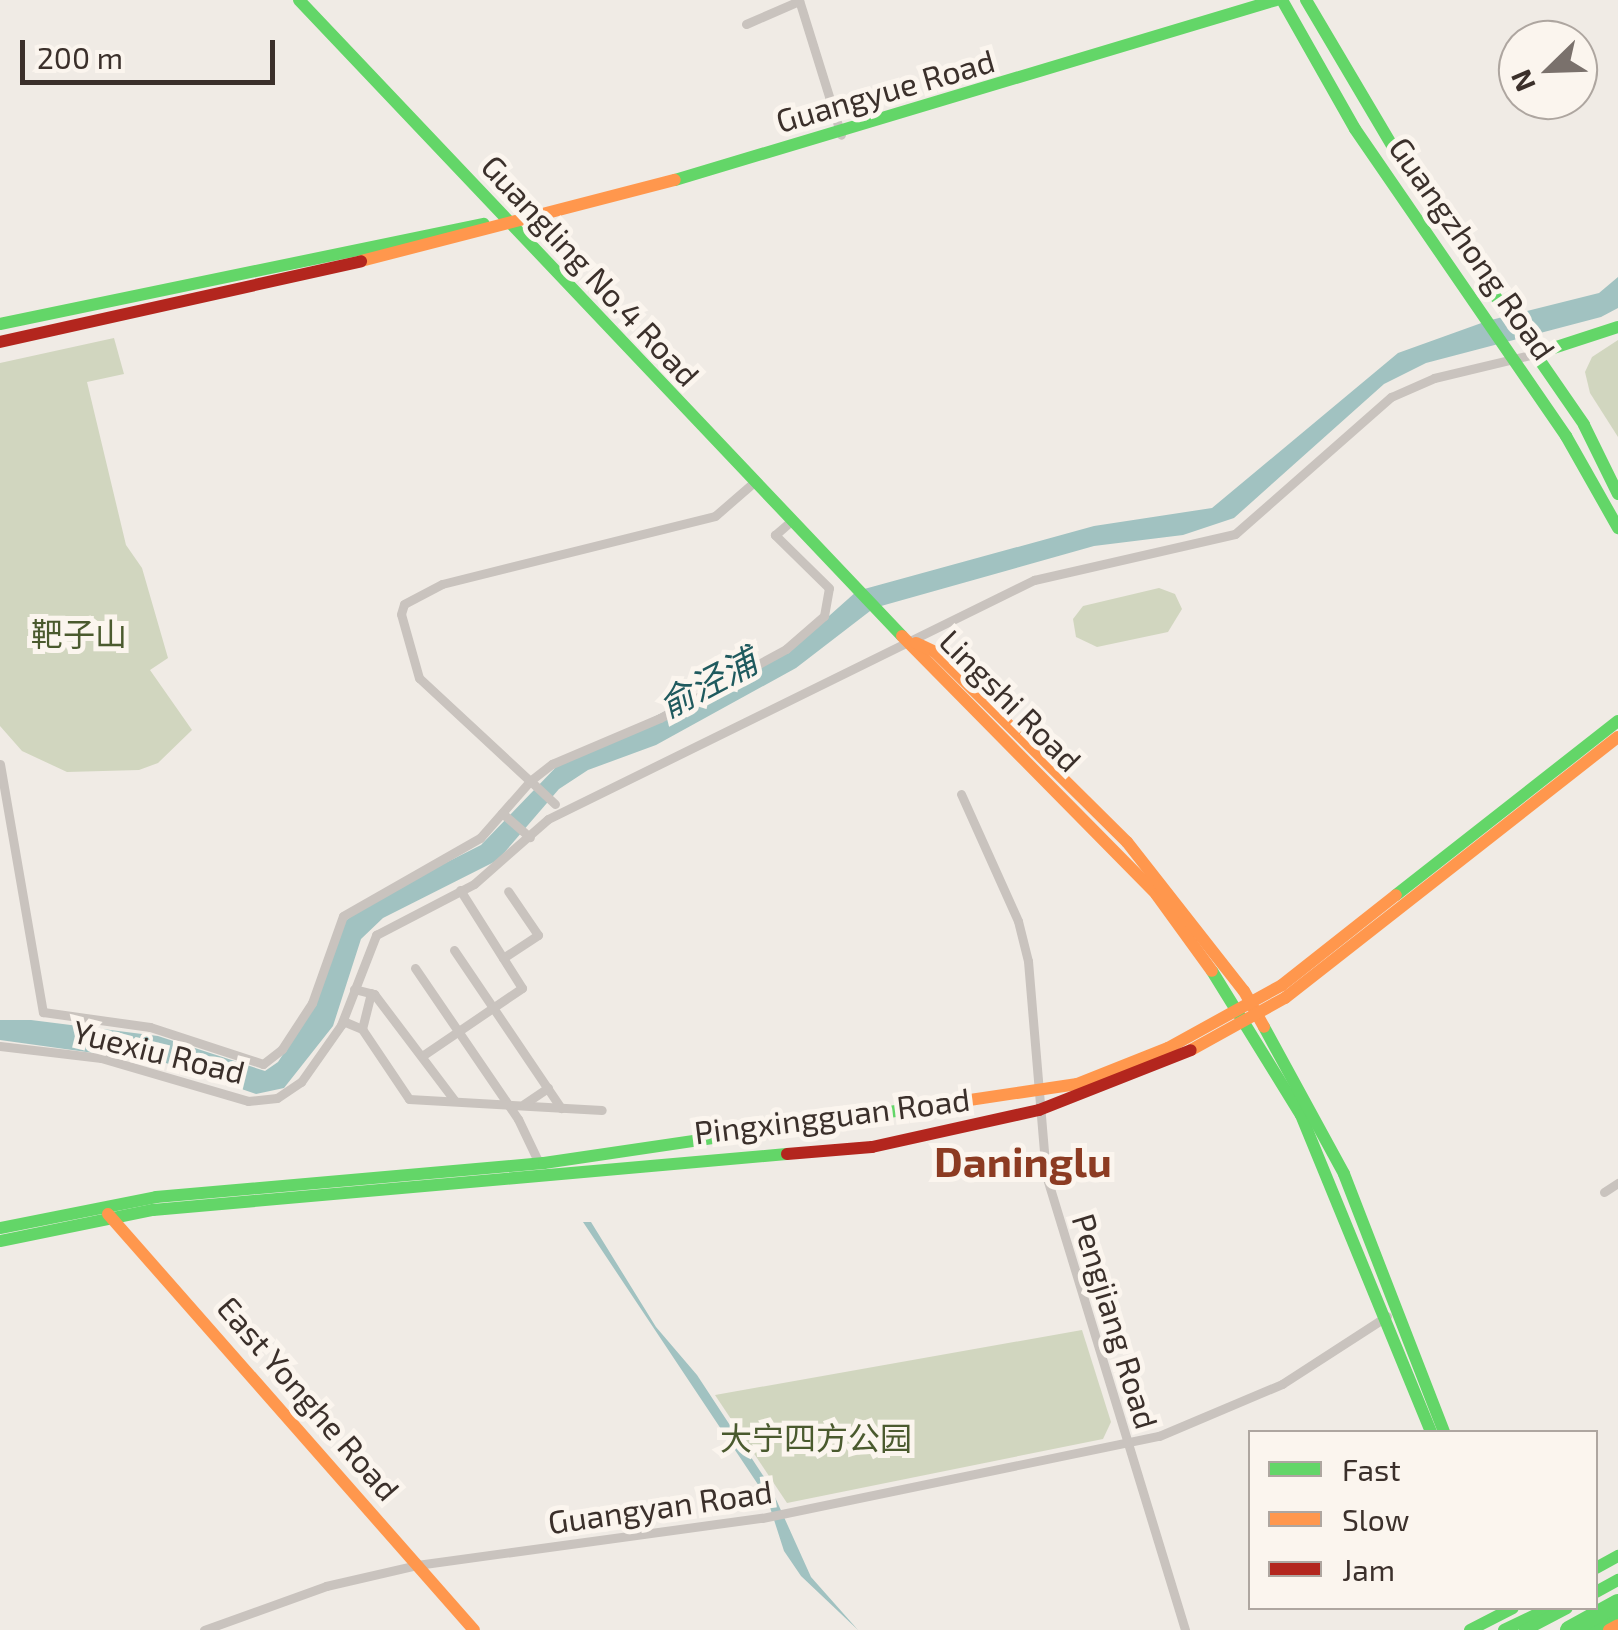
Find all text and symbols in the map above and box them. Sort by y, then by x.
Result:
scale bar [25,20,280,82]
north arrow [1498,20,1598,120]
text: 200 m [37,39,123,75]
street label: Guangyue Road [771,40,999,140]
text: N [1503,65,1542,97]
street label: Guangzhong Road [1382,129,1564,367]
street label: Guangling No.4 Road [474,147,708,393]
park label: 靶子山 [31,614,127,652]
street label: Lingshi Road [932,621,1090,779]
water label: 俞泾浦 [651,639,763,725]
street label: Yuexiu Road [69,1011,249,1091]
street label: Pingxingguan Road [692,1079,972,1151]
district label: Daninglu [934,1135,1112,1185]
street label: Pengjiang Road [1065,1209,1167,1433]
street label: East Yonghe Road [210,1288,408,1508]
park label: 大宁四方公园 [720,1418,912,1456]
legend [1248,1430,1598,1610]
text: Fast [1342,1451,1401,1487]
street label: Guangyan Road [545,1471,775,1541]
text: Slow [1342,1501,1409,1537]
text: Jam [1342,1551,1395,1587]

